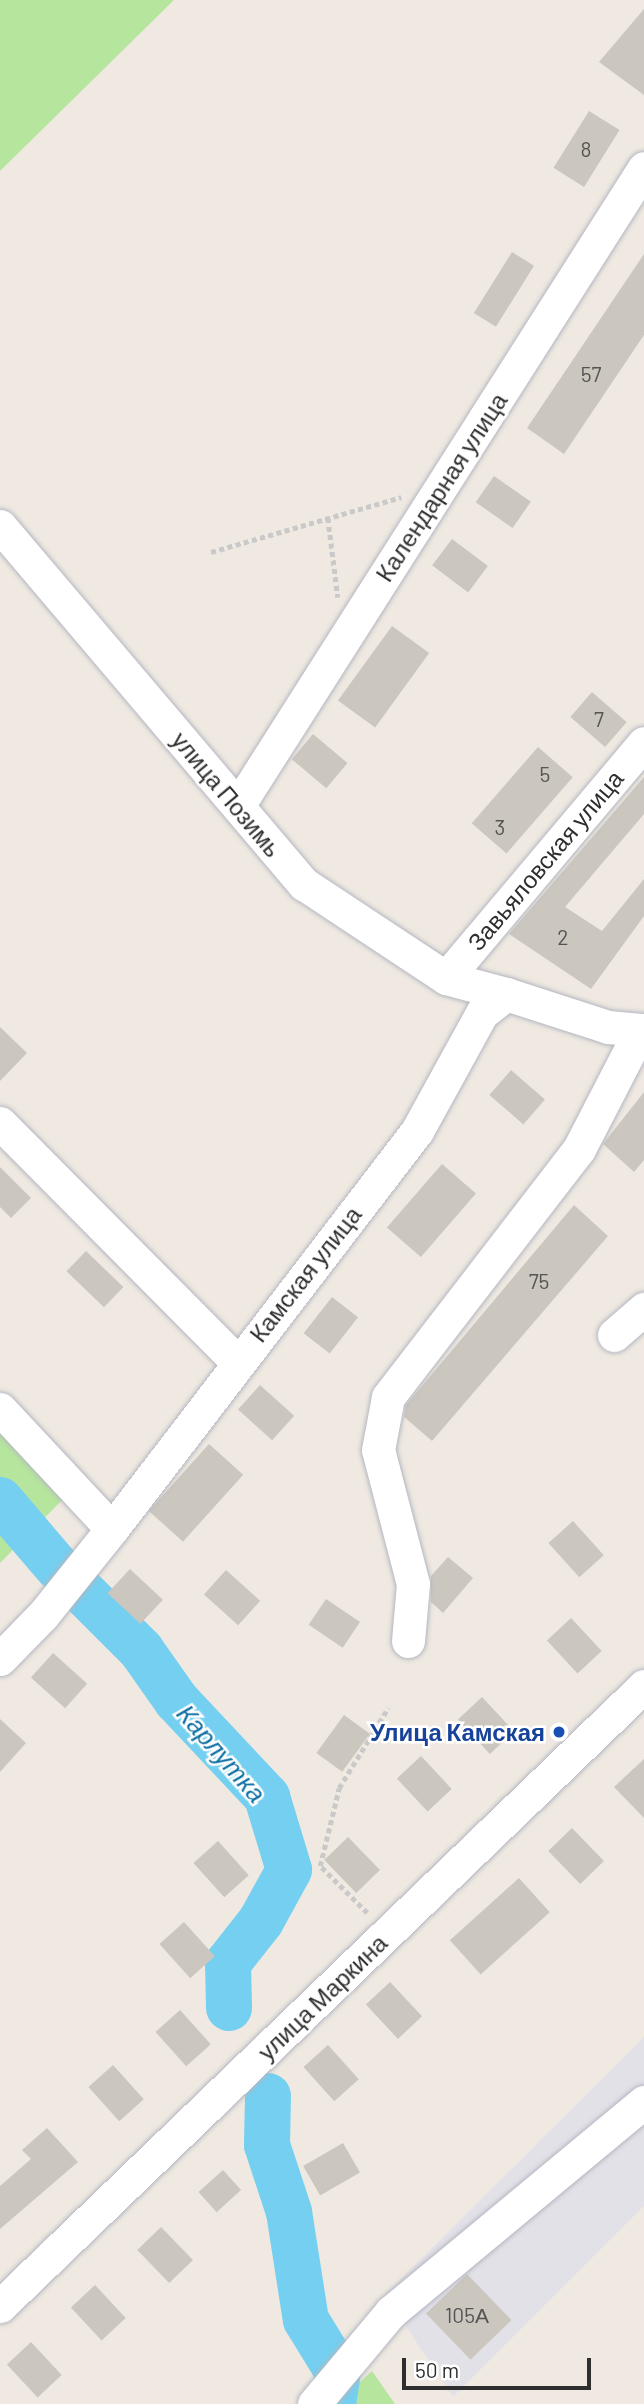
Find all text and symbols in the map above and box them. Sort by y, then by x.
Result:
house number: 8 [581,136,591,162]
house number: 57 [581,361,601,387]
street label: Календарная улица [369,387,513,587]
house number: 7 [594,706,604,732]
street label: улица Позимь [166,726,288,862]
house number: 5 [540,761,550,787]
street label: Завьяловская улица [461,764,629,956]
house number: 3 [495,814,505,840]
house number: 2 [557,924,569,950]
street label: Камская улица [243,1201,367,1347]
house number: 75 [529,1268,549,1294]
water label: Карлутка [171,1698,273,1808]
place label: Улица Камская [370,1718,545,1746]
marker: Улица Камская [551,1724,567,1740]
street label: улица Маркина [251,1928,393,2066]
house number: 105А [445,2302,489,2328]
scale bar [406,2344,595,2388]
text: 50 m [415,2357,459,2382]

